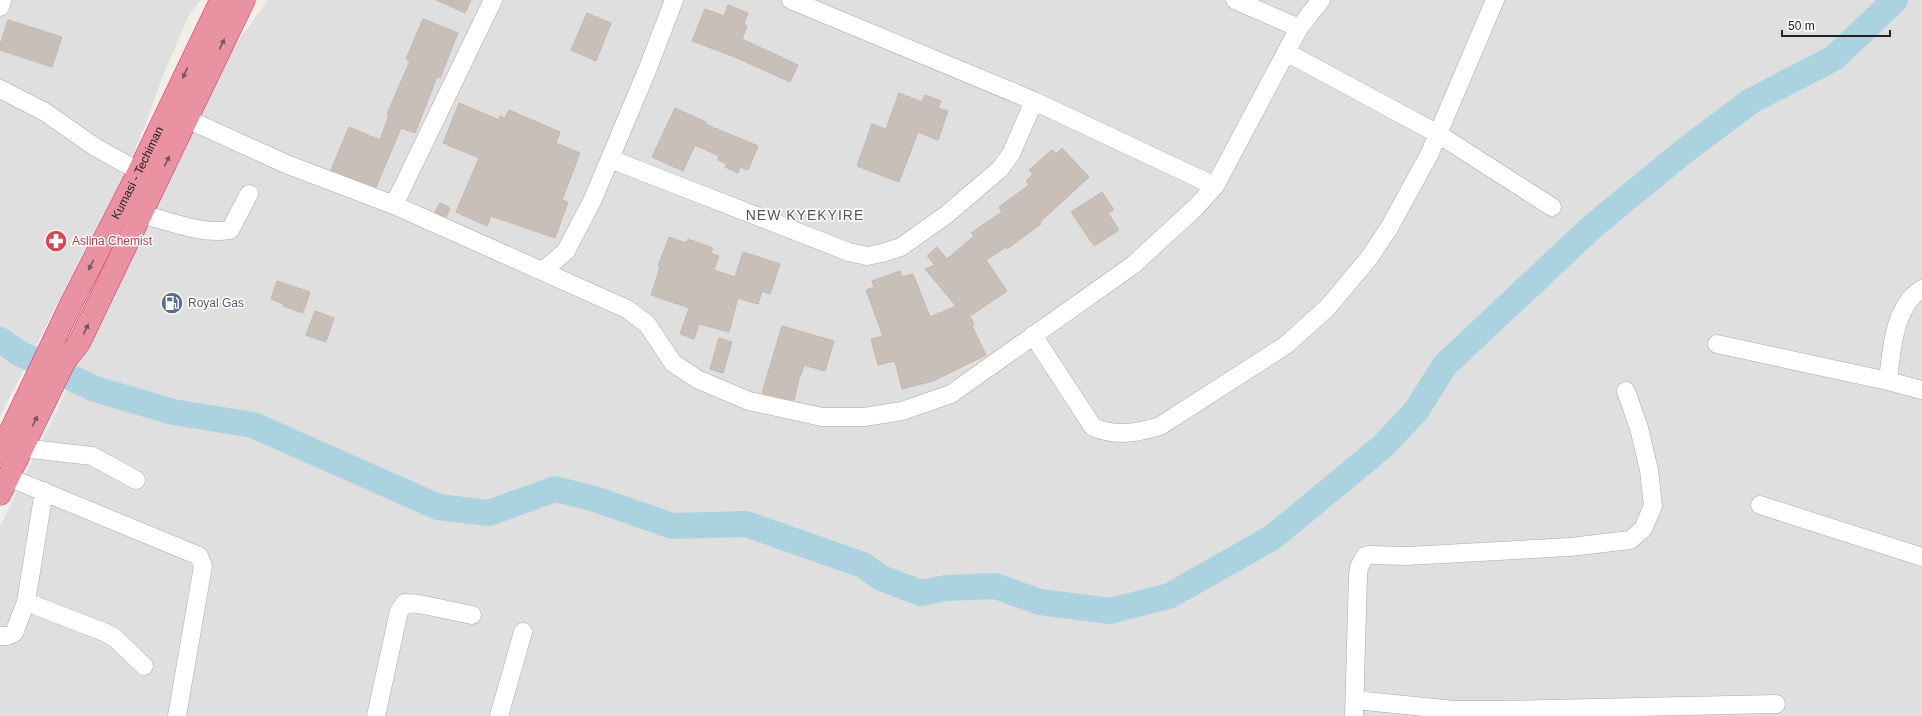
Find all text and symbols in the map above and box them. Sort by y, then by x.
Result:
scale bar [1782,12,1890,38]
text: 50 m [1788,19,1815,33]
one-way arrow [219,38,225,49]
one-way arrow [182,67,188,79]
street label: Kumasi - Techiman [108,124,166,222]
one-way arrow [164,156,170,167]
district label: NEW KYEKYIRE [746,207,864,223]
pharmacy icon: Aslina Chemist [43,228,69,254]
place label: Aslina Chemist [72,234,153,248]
one-way arrow [88,259,95,271]
fuel station icon: Royal Gas [159,290,185,316]
place label: Royal Gas [188,296,244,310]
one-way arrow [83,323,89,334]
one-way arrow [32,415,38,427]

